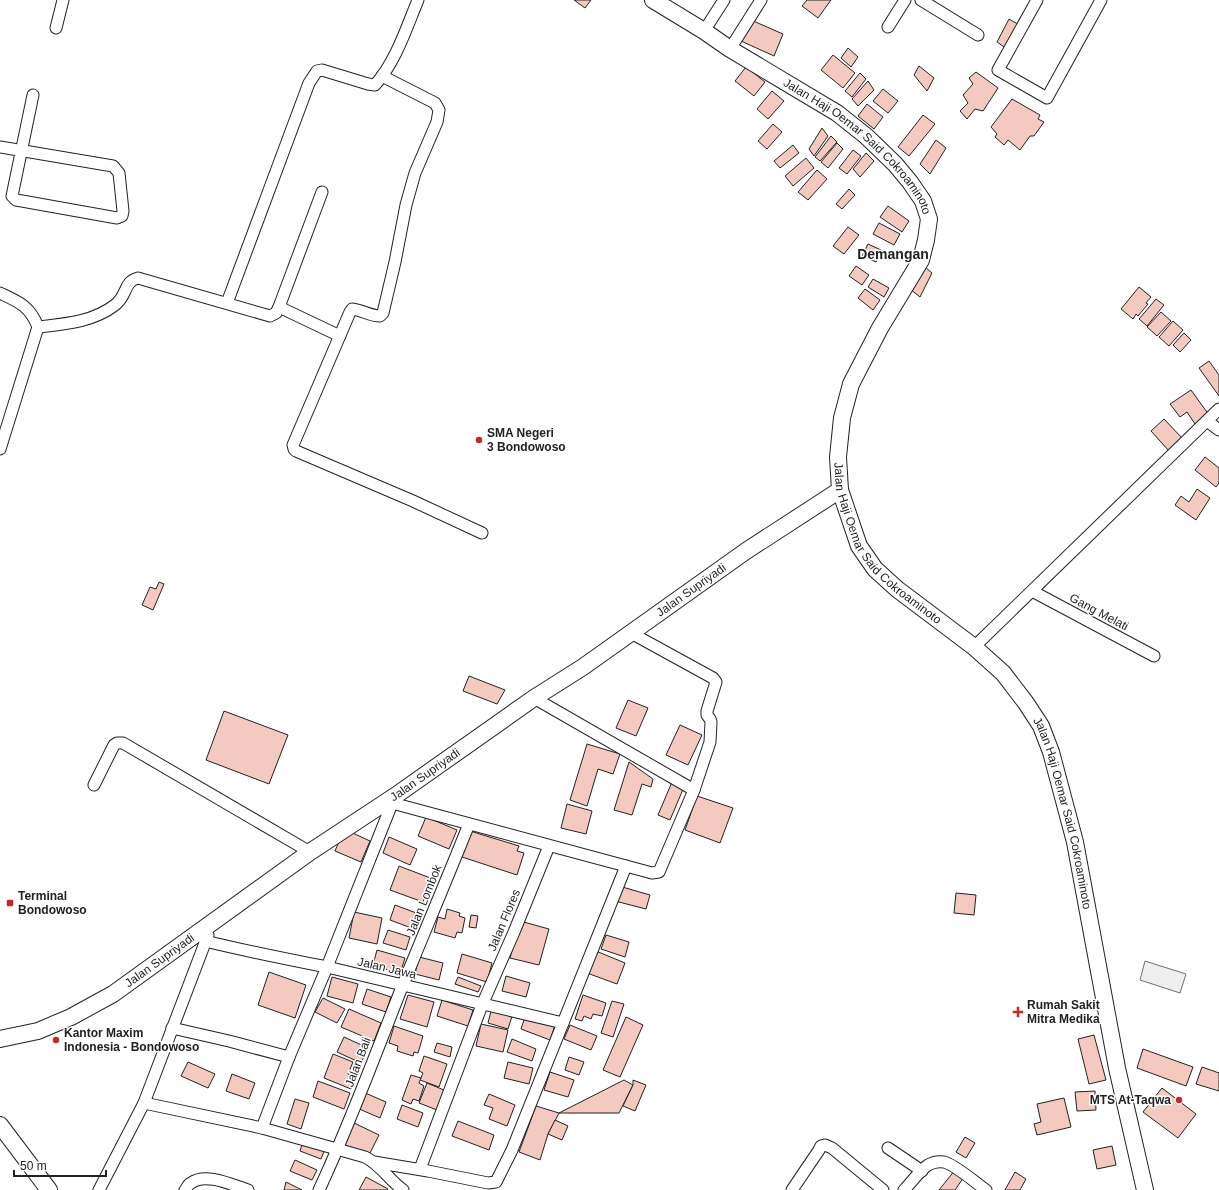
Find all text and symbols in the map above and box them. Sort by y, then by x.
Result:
street label: Jalan Haji Oemar Said Cokroaminoto [781,76,934,216]
district label: Demangan [857,246,929,262]
place label: SMA Negeri 3 Bondowoso [487,426,566,454]
marker: SMA Negeri 3 Bondowoso [474,435,484,445]
street label: Jalan Haji Oemar Said Cokroaminoto [831,462,944,627]
street label: Jalan Supriyadi [654,561,729,620]
street label: Gang Melati [1067,591,1131,633]
street label: Jalan Haji Oemar Said Cokroaminoto [1030,714,1094,911]
street label: Jalan Supriyadi [388,745,463,804]
street label: Jalan Lombok [404,862,445,937]
street label: Jalan Flores [485,887,523,953]
place label: Terminal Bondowoso [18,889,87,917]
marker: Terminal Bondowoso [5,898,15,908]
street label: Jalan Supriyadi [122,931,197,990]
street label: Jalan Jawa [356,954,418,982]
place label: Rumah Sakit Mitra Medika [1027,998,1100,1026]
marker: Rumah Sakit Mitra Medika [1012,1006,1024,1018]
place label: Kantor Maxim Indonesia - Bondowoso [64,1026,199,1054]
marker: Kantor Maxim Indonesia - Bondowoso [51,1035,61,1045]
street label: Jalan Bali [342,1035,374,1089]
place label: MTS At-Taqwa [1090,1093,1171,1107]
marker: MTS At-Taqwa [1174,1095,1184,1105]
scale bar [14,1152,106,1178]
text: 50 m [20,1159,47,1173]

